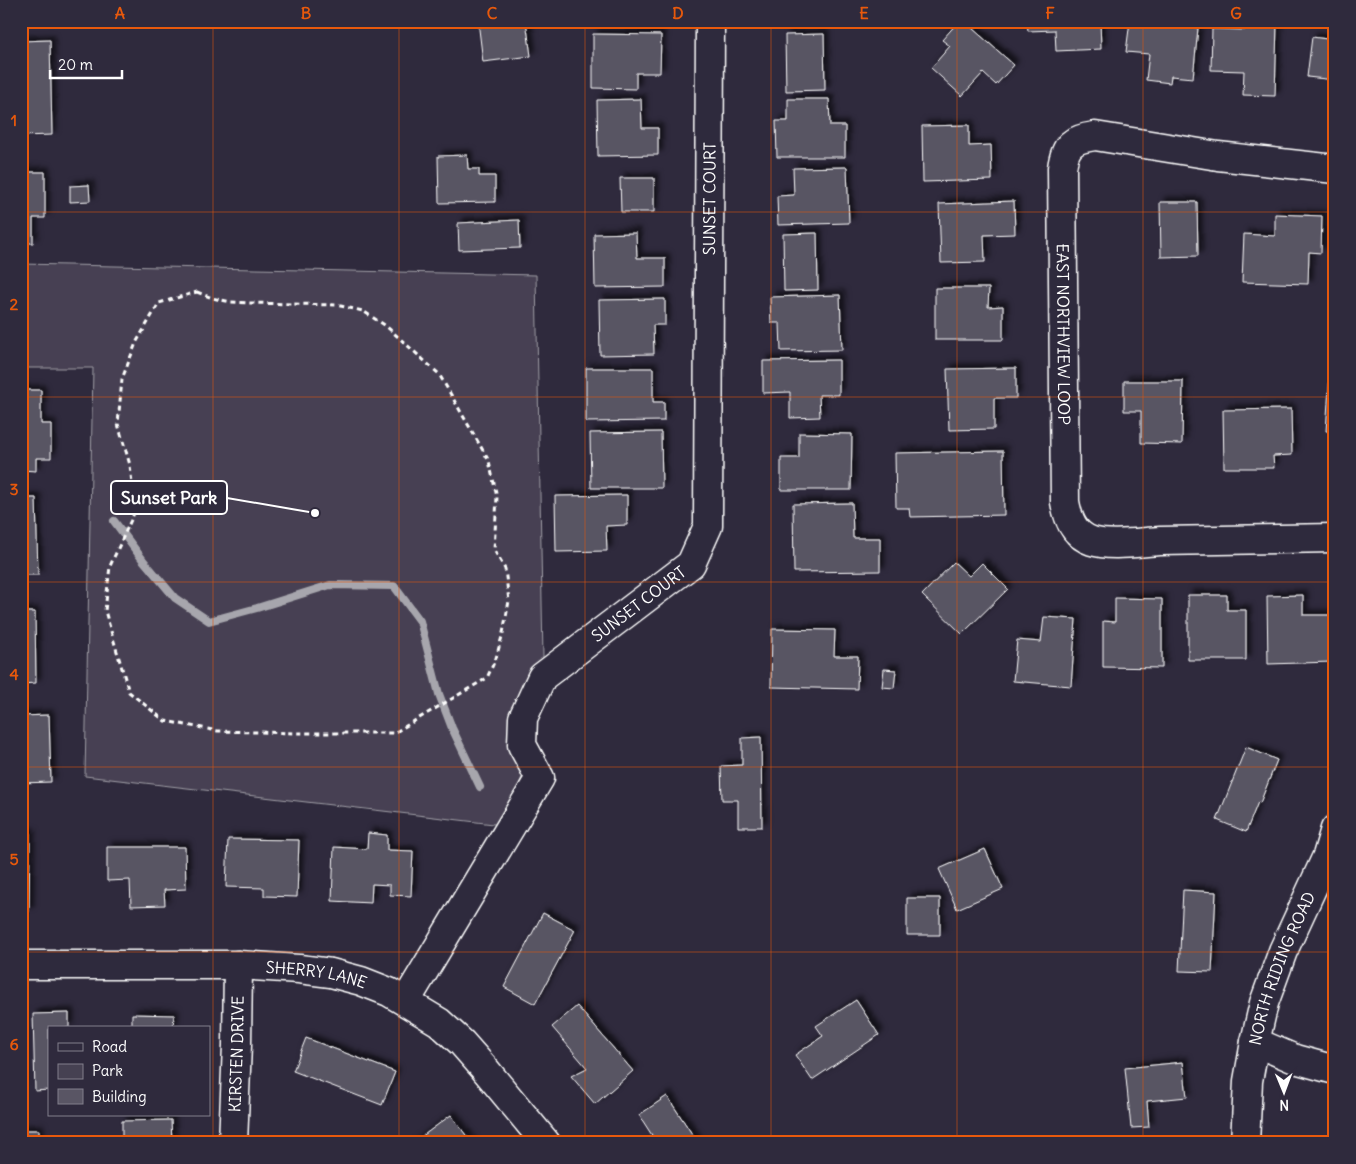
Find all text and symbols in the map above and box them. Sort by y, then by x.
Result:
text: A [115,3,125,23]
text: B [301,3,312,23]
text: C [487,3,498,23]
text: D [672,3,684,23]
text: E [859,3,869,23]
text: F [1045,3,1055,23]
text: G [1230,3,1242,23]
scale bar [50,48,122,80]
text: 20 m [58,55,93,74]
text: 1 [11,110,17,130]
street label: SUNSET COURT [699,142,720,255]
street label: EAST NORTHVIEW LOOP [1053,243,1074,425]
text: 2 [10,294,19,314]
text: 3 [9,479,19,499]
callout: Sunset Park [111,481,227,514]
text: Sunset Park [121,486,217,509]
street label: SUNSET COURT [587,562,690,646]
text: 4 [9,664,19,684]
text: 5 [9,849,19,869]
street label: NORTH RIDING ROAD [1245,888,1319,1047]
street label: SHERRY LANE [265,957,370,992]
street label: KIRSTEN DRIVE [224,996,248,1113]
legend [48,1026,210,1116]
text: 6 [9,1034,19,1054]
text: Road [92,1037,127,1056]
text: Park [92,1061,123,1080]
north arrow [1258,1066,1308,1116]
text: Building [92,1087,147,1106]
text: N [1279,1096,1289,1114]

